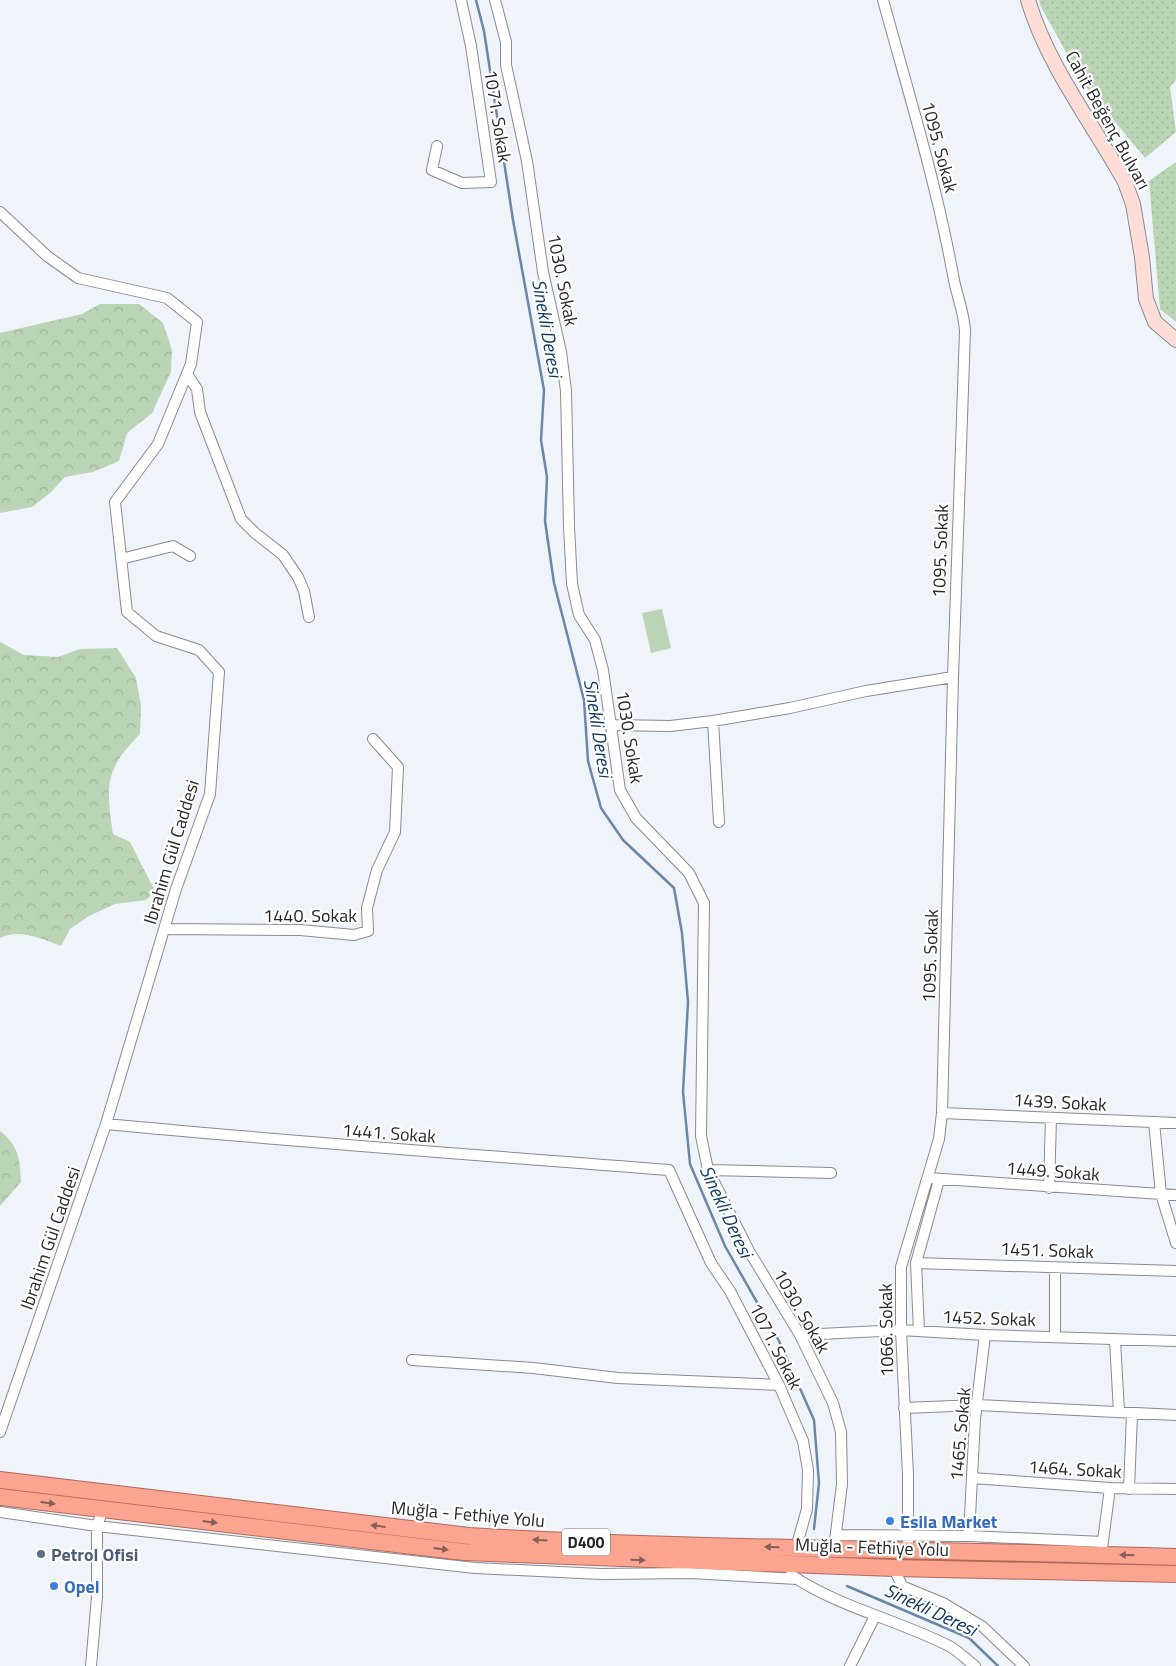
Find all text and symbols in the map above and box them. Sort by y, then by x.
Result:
street label: Cahit Beğenç Bulvarı [1059,46,1157,194]
street label: 1071. Sokak [477,68,519,165]
street label: 1095. Sokak [915,98,965,196]
street label: 1030. Sokak [541,231,585,329]
water label: Sinekli Deresi [525,277,571,381]
street label: 1095. Sokak [925,503,955,598]
water label: Sinekli Deresi [577,677,621,781]
street label: 1030. Sokak [609,689,651,786]
street label: Ibrahim Gül Caddesi [136,776,206,928]
street label: 1440. Sokak [263,902,357,929]
street label: 1095. Sokak [915,908,945,1003]
street label: 1439. Sokak [1013,1086,1108,1118]
street label: 1441. Sokak [341,1116,437,1150]
street label: 1449. Sokak [1005,1154,1101,1188]
water label: Sinekli Deresi [693,1160,762,1264]
street label: Ibrahim Gül Caddesi [13,1163,87,1313]
street label: 1451. Sokak [1000,1235,1095,1265]
street label: 1030. Sokak [767,1264,837,1359]
street label: 1066. Sokak [872,1283,900,1377]
street label: 1071. Sokak [743,1298,809,1394]
street label: 1452. Sokak [942,1303,1037,1333]
street label: 1465. Sokak [942,1386,978,1482]
street label: 1464. Sokak [1028,1453,1123,1485]
street label: Muğla - Fethiye Yolu [390,1494,546,1534]
one-way arrow [41,1499,57,1507]
place label: Esila Market [900,1508,998,1535]
marker: Esila Market [884,1515,896,1527]
one-way arrow [202,1518,218,1526]
one-way arrow [370,1522,386,1530]
road number: D400 [562,1528,610,1555]
street label: Muğla - Fethiye Yolu [794,1531,950,1563]
one-way arrow [532,1536,548,1544]
place label: Petrol Ofisi [51,1541,138,1568]
one-way arrow [764,1543,780,1551]
one-way arrow [433,1545,449,1553]
marker: Petrol Ofisi [35,1548,47,1560]
one-way arrow [1119,1551,1135,1559]
one-way arrow [630,1556,646,1564]
place label: Opel [64,1573,100,1600]
water label: Sinekli Deresi [880,1575,984,1644]
marker: Opel [48,1580,60,1592]

